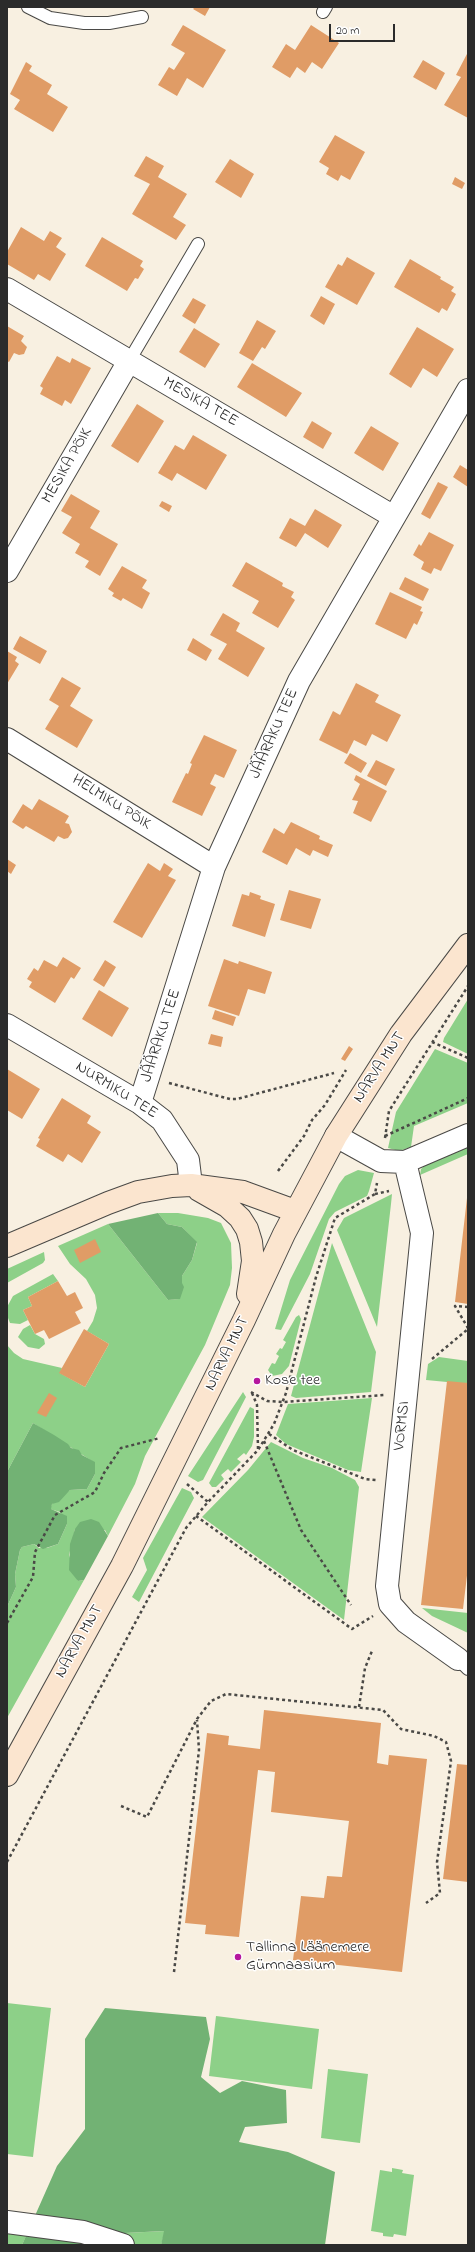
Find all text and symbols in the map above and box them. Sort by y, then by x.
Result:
scale bar [331,16,397,42]
text: 20 m [336,22,359,40]
street label: MESIKA TEE [159,374,241,432]
street label: MESIKA PÕIK [39,425,97,507]
street label: JÄÄRAKU TEE [247,686,303,782]
street label: HELMIKU PÕIK [68,771,154,835]
street label: JÄÄRAKU TEE [138,987,186,1085]
street label: NARVA MNT [350,1029,410,1107]
street label: NURMIKU TEE [71,1058,161,1124]
street label: NARVA MNT [202,1314,254,1394]
place label: Kose tee [265,1371,320,1391]
marker: Kose tee [252,1376,262,1386]
street label: VORMSI [391,1400,415,1452]
street label: NARVA MNT [52,1602,108,1682]
place label: Tallinna Läänemere Gümnaasium [246,1938,369,1976]
marker: Tallinna Läänemere Gümnaasium [233,1952,243,1962]

